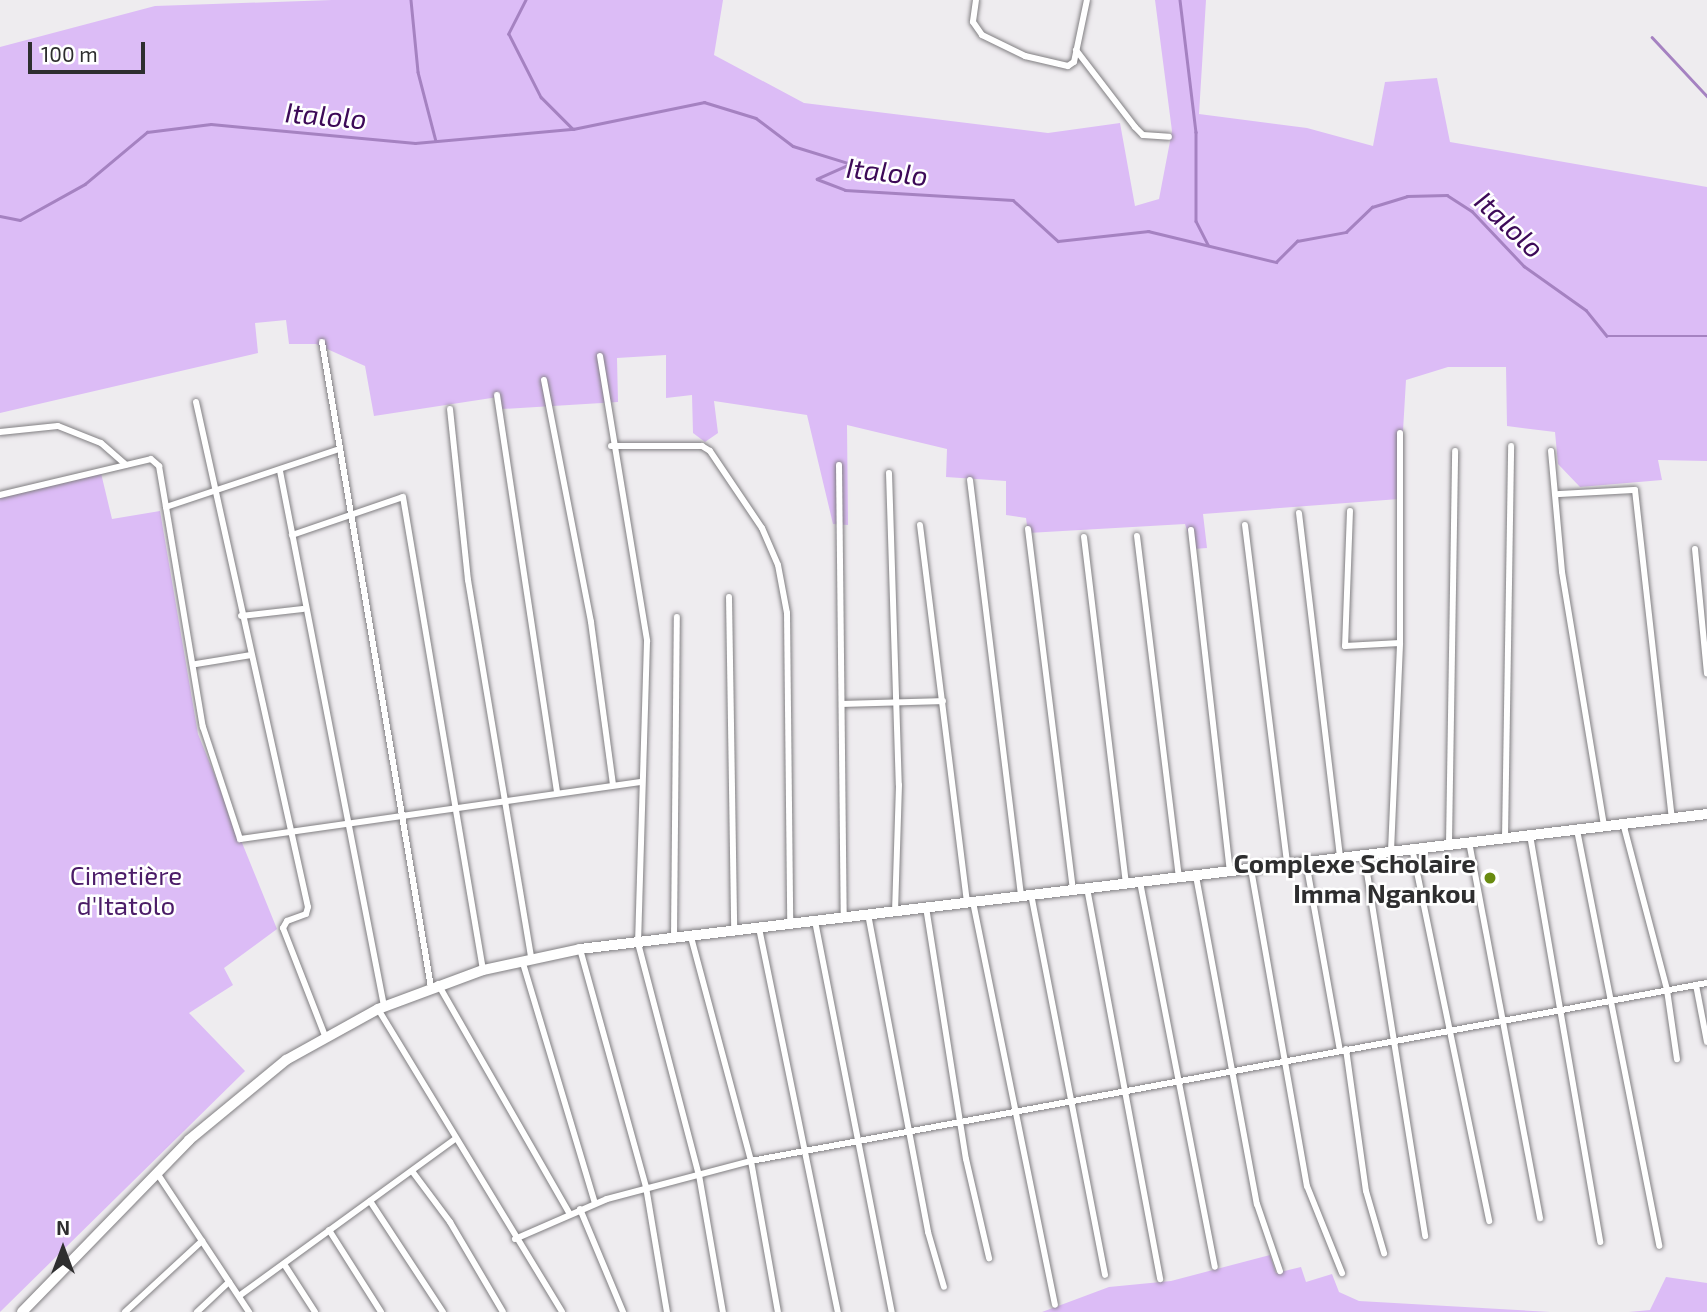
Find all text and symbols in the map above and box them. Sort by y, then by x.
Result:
scale bar [32,28,149,72]
text: 100 m [41,41,98,66]
water label: Italolo [284,95,368,135]
water label: Italolo [845,150,929,192]
water label: Italolo [1469,184,1551,264]
place label: Complexe Scholaire Imma Ngankou [1234,847,1476,908]
park label: Cimetière d'Itatolo [70,859,182,920]
marker: Complexe Scholaire Imma Ngankou [1482,870,1498,886]
north arrow [28,1214,98,1284]
text: N [56,1216,70,1239]

